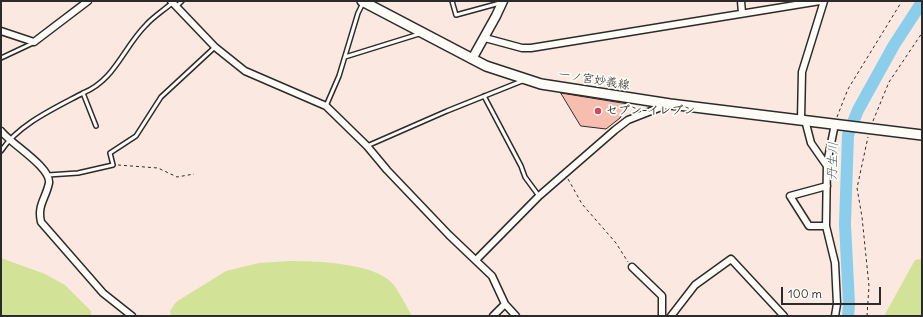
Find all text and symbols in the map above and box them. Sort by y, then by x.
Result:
street label: 一ノ宮妙義線 [557,67,631,93]
place label: セブン-イレブン [606,104,695,118]
marker: セブン-イレブン [593,106,603,116]
water label: 丹生川 [825,141,841,181]
scale bar [783,279,883,305]
text: 100 m [788,286,822,301]

